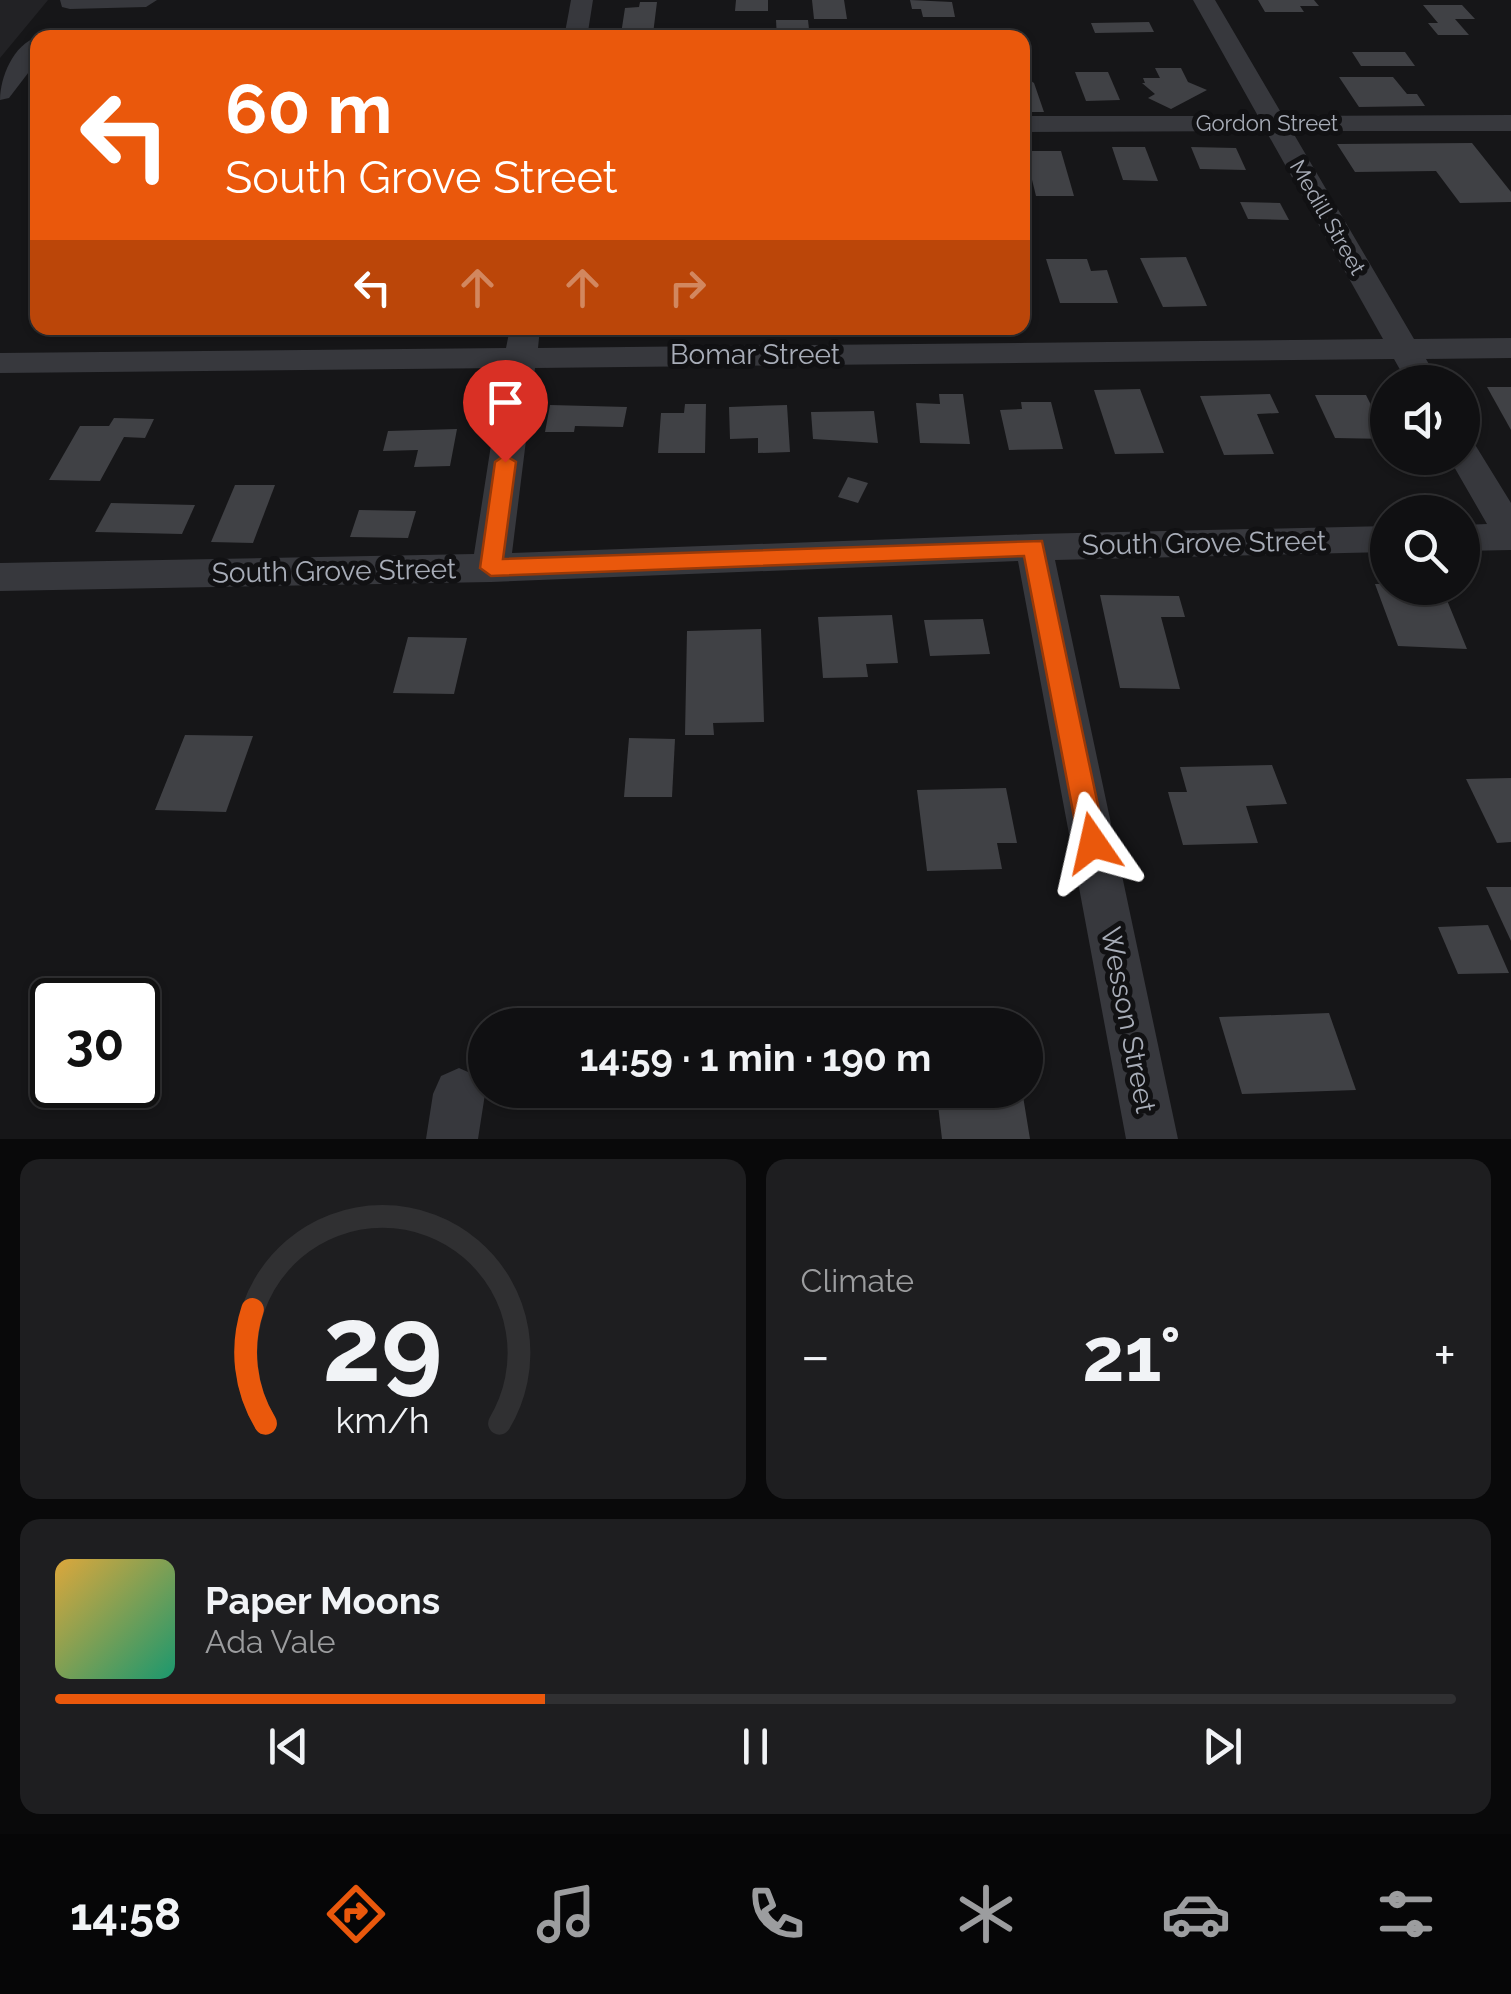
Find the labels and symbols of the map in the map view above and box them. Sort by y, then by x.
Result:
street label: Gordon Street [1196,110,1339,136]
street label: Medill Street [1285,155,1372,280]
street label: Bomar Street [670,338,841,371]
pin [463,360,548,463]
street label: South Grove Street [1082,524,1327,562]
street label: South Grove Street [212,552,457,590]
position arrow [1041,791,1145,895]
street label: Wesson Street [1094,924,1162,1116]
speed limit sign: 30 [30,978,160,1108]

